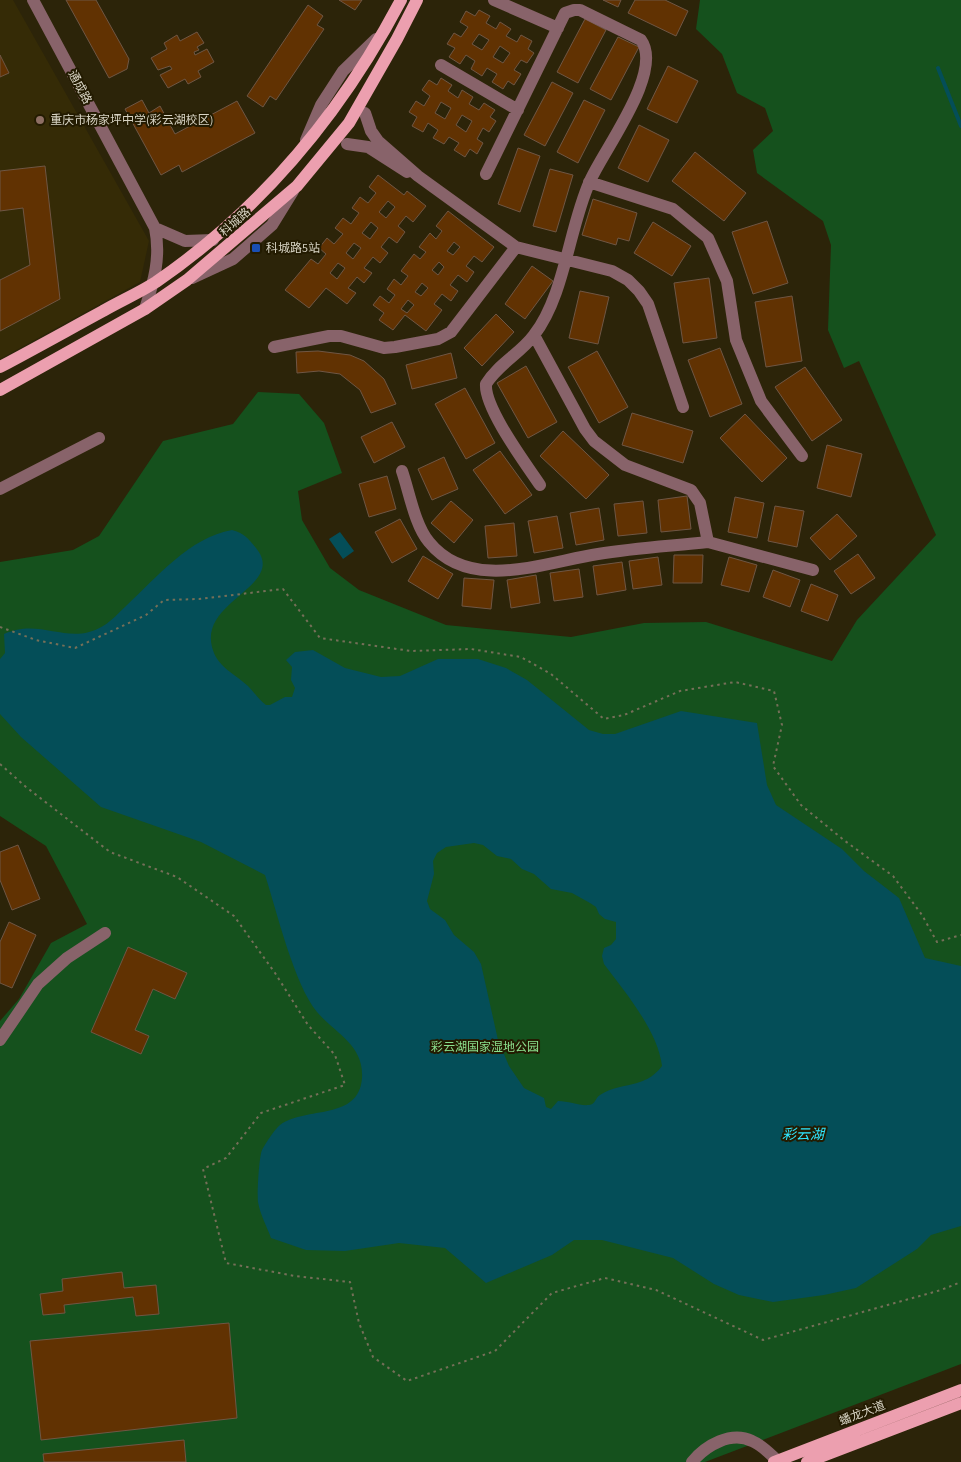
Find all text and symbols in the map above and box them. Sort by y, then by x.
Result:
street label: 通成路 [64,67,96,107]
place label: 重庆市杨家坪中学(彩云湖校区) [50,112,213,129]
marker: 重庆市杨家坪中学(彩云湖校区) [34,114,46,126]
street label: 科城路 [216,204,254,241]
place label: 科城路5站 [266,240,320,257]
marker: 科城路5站 [250,242,262,254]
park label: 彩云湖国家湿地公园 [431,1039,539,1056]
water label: 彩云湖 [782,1125,826,1145]
street label: 蟠龙大道 [837,1397,888,1430]

